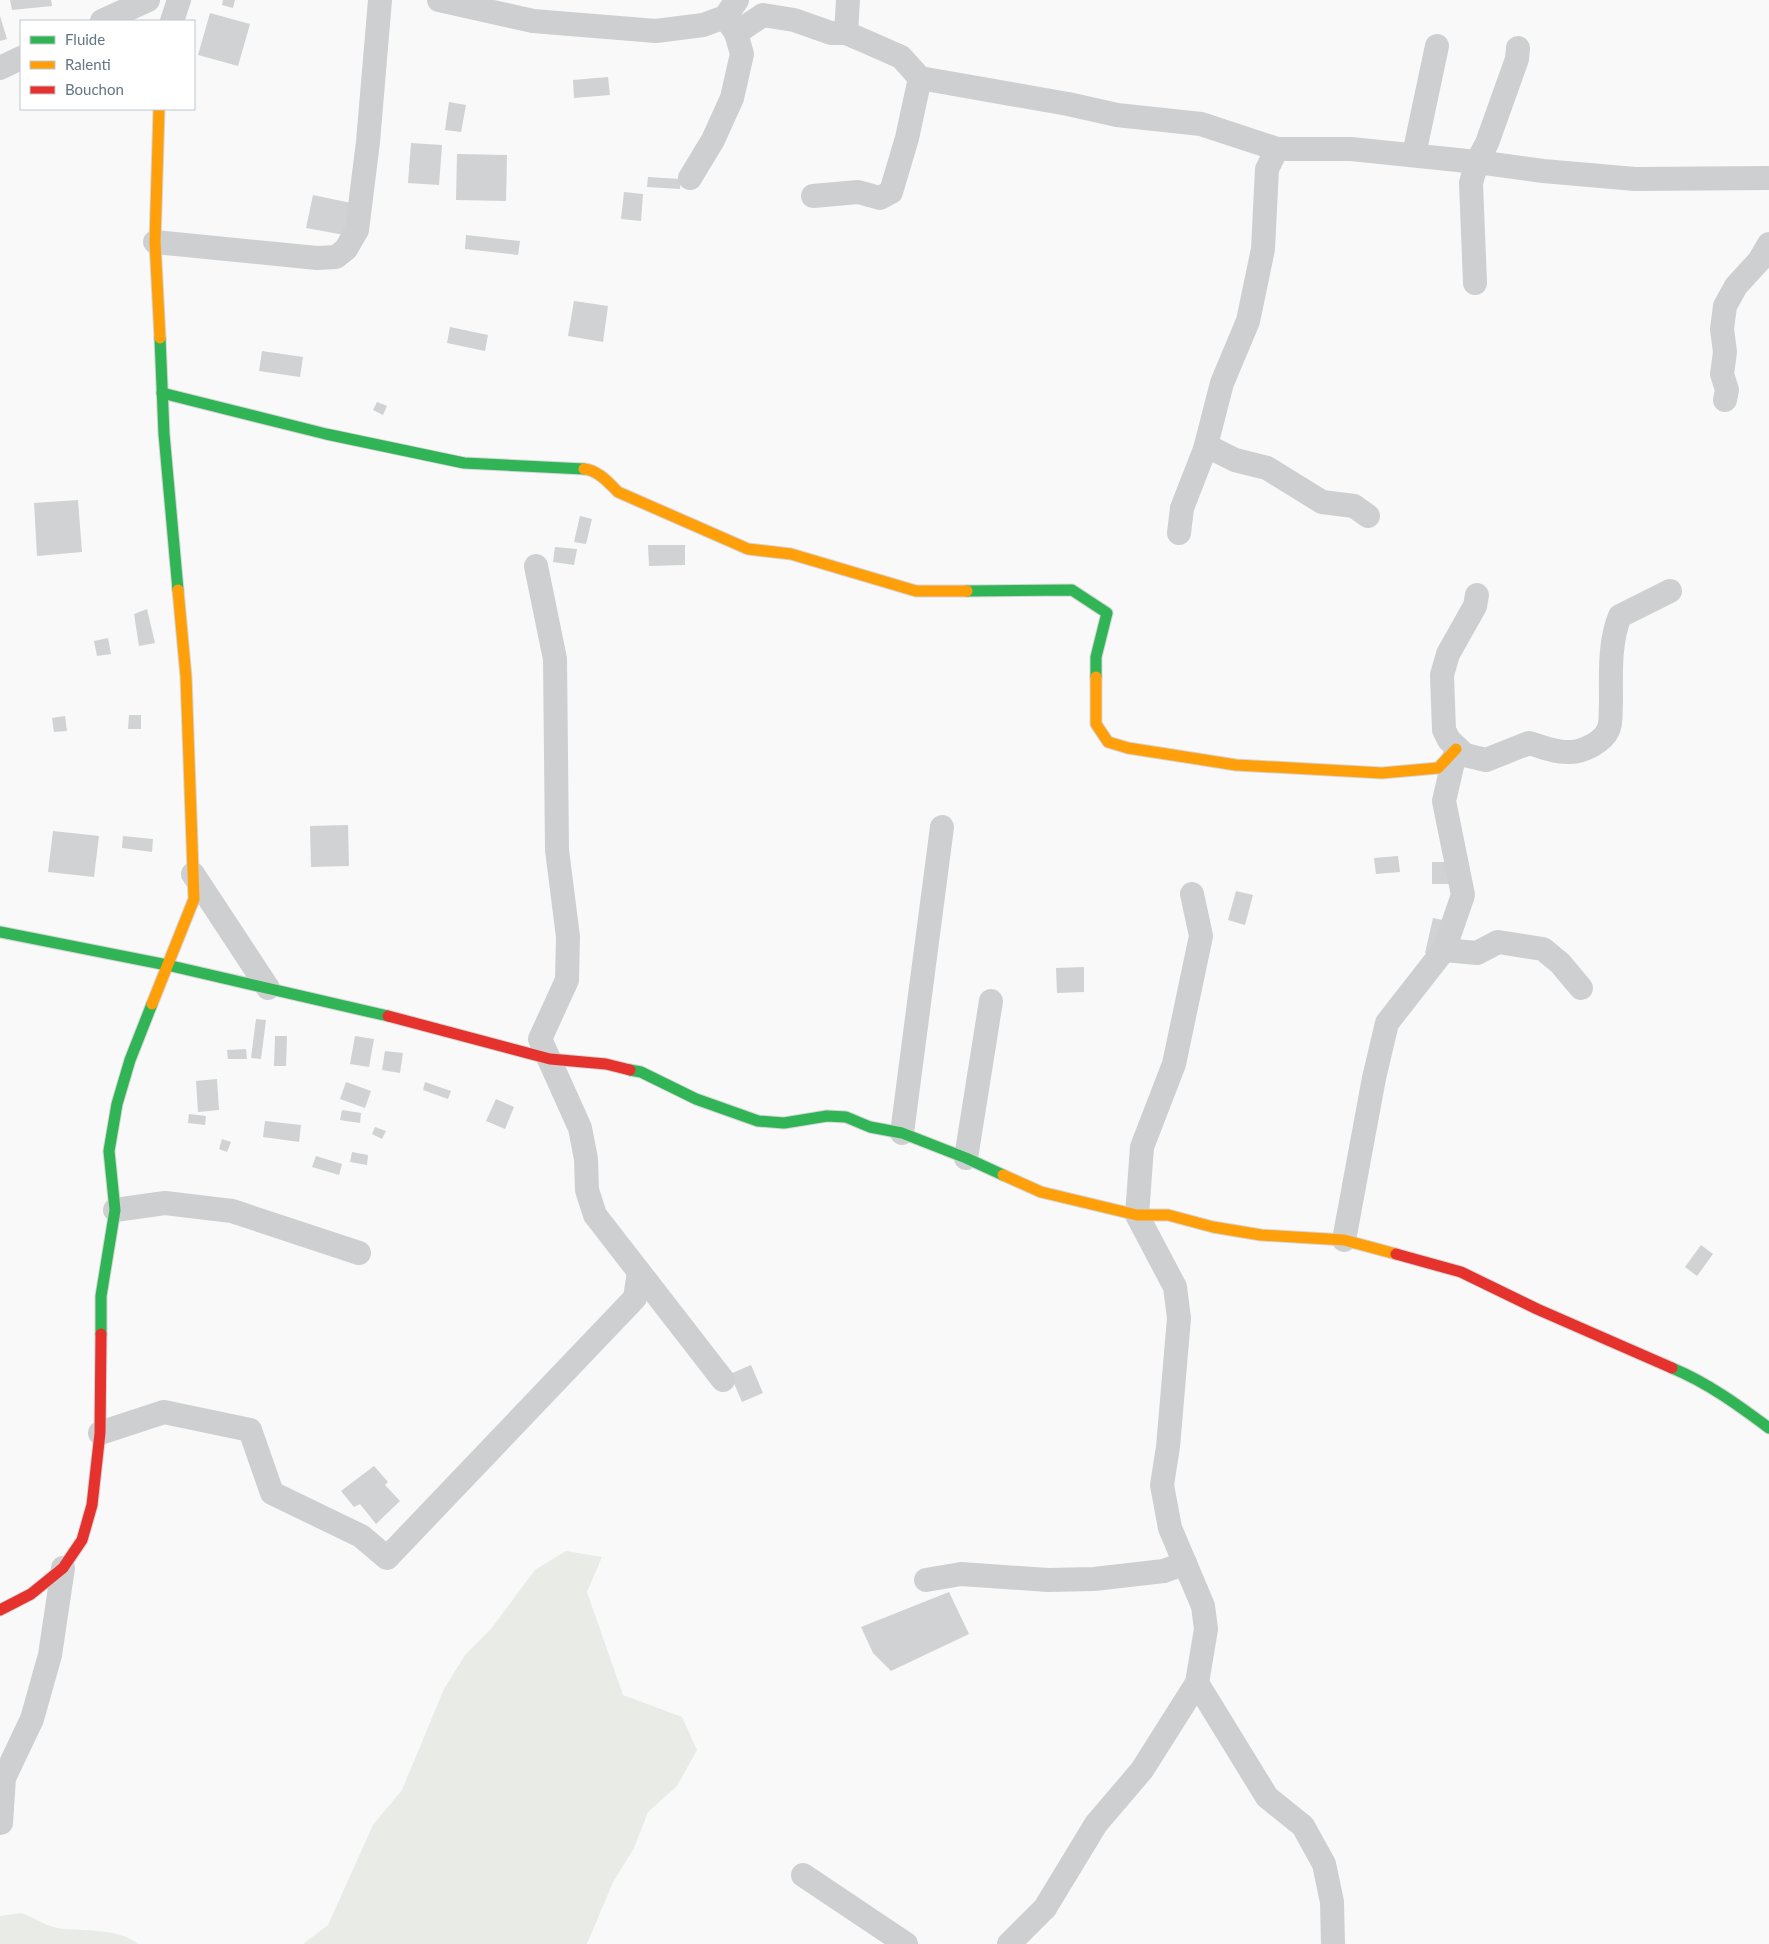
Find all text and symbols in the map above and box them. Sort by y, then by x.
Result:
legend [20,20,195,110]
text: Fluide [65,30,105,48]
text: Ralenti [65,55,111,73]
text: Bouchon [65,80,124,98]

